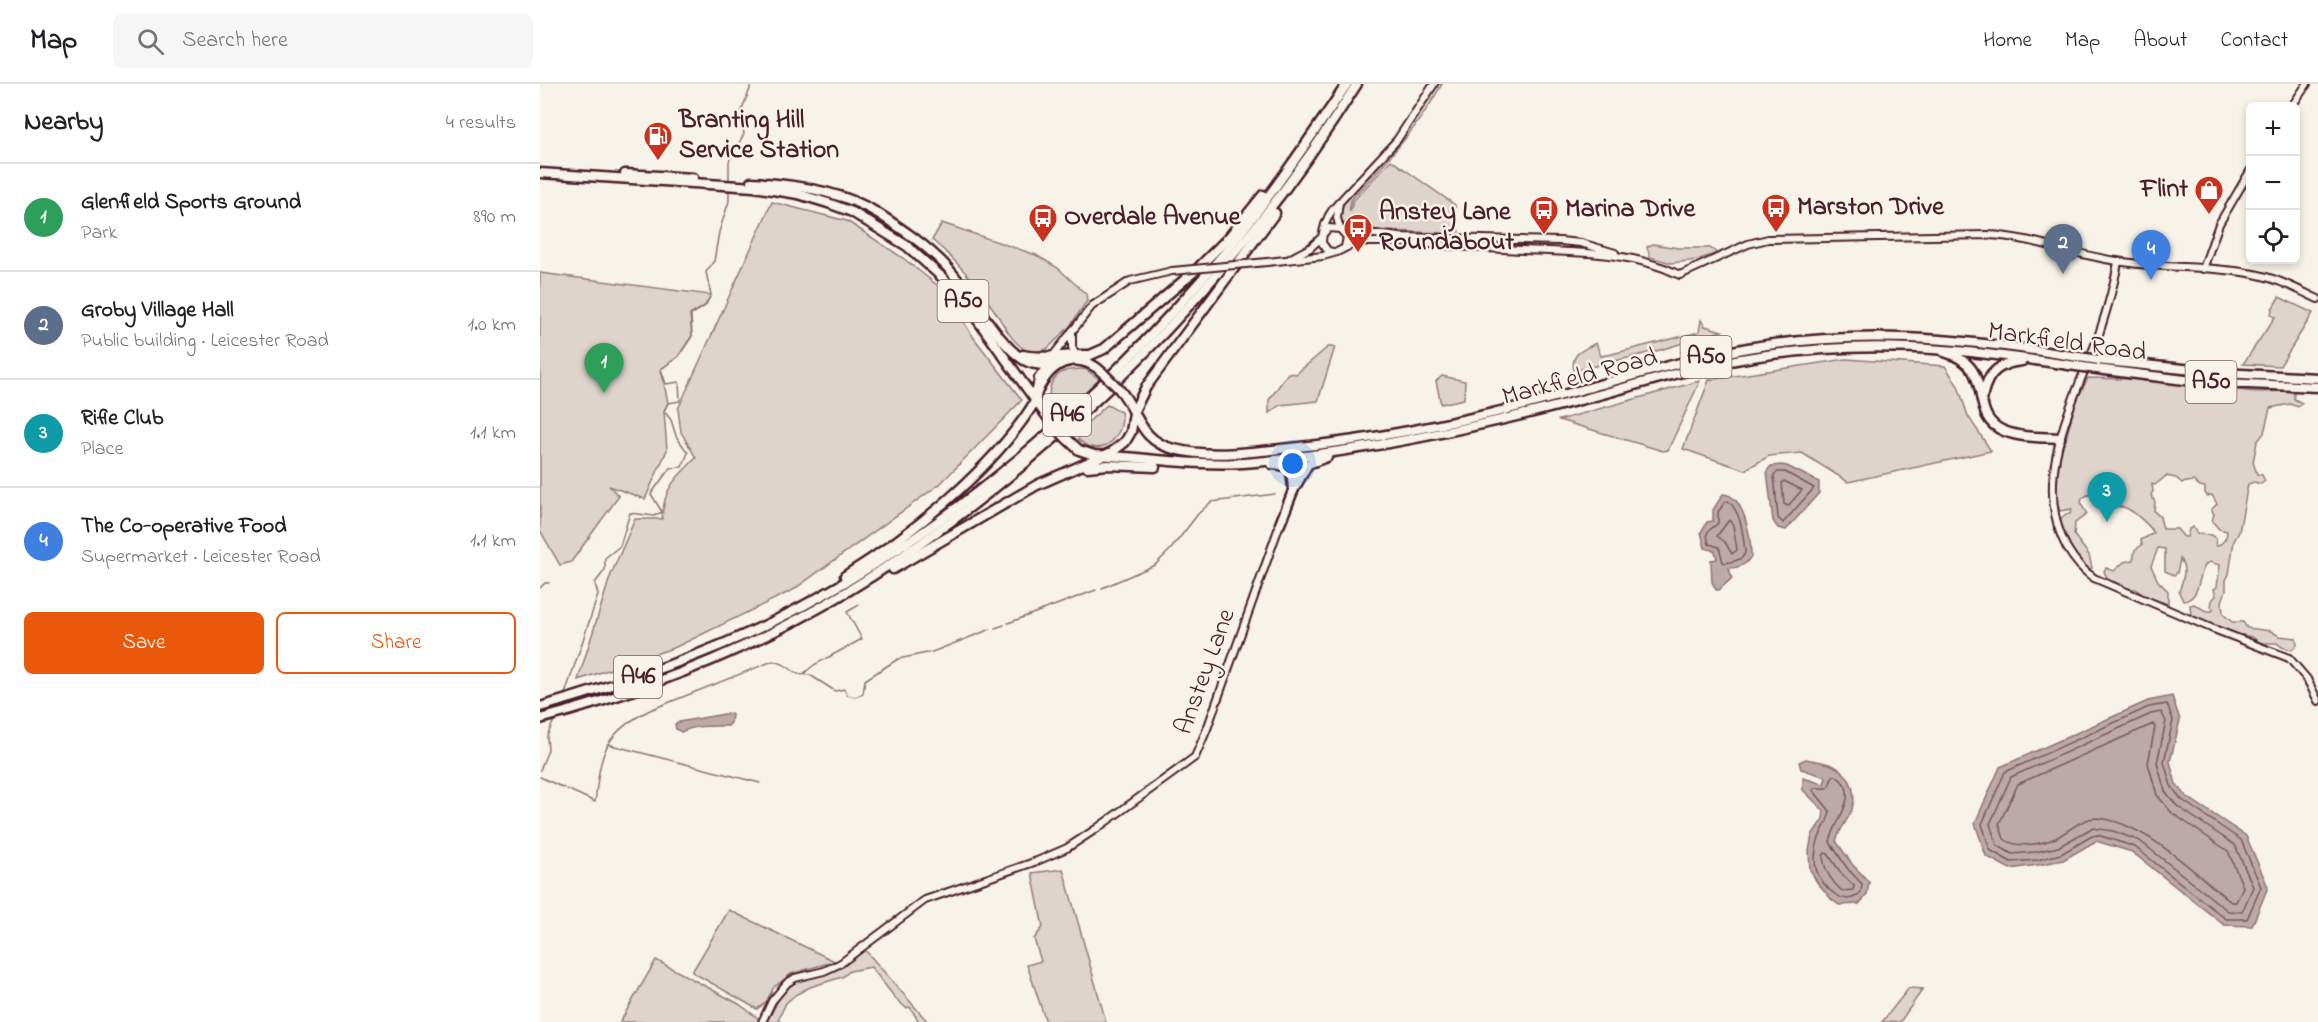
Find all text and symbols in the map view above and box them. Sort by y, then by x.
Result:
search box [113,14,533,68]
text: Map [30,21,77,62]
icon: search [134,25,167,58]
text: Search here [182,25,288,57]
text: Home [1983,26,2032,56]
text: Map [2065,26,2100,56]
text: About [2133,26,2187,56]
text: Contact [2220,26,2288,56]
place label: Branting Hill Service Station [678,102,839,170]
map controls [2246,102,2300,264]
button: + [2246,102,2300,156]
text: Nearby [24,104,103,142]
text: 4 results [446,109,516,138]
fuel station icon: Branting Hill Service Station [642,120,674,162]
button: − [2246,156,2300,210]
place label: Flint [2139,171,2188,209]
shop icon: Flint [2193,174,2225,216]
text: Glenfield Sports Ground [81,187,301,219]
place label: Marston Drive [1797,189,1945,227]
place label: Marina Drive [1565,191,1697,229]
bus stop icon: Marston Drive [1760,192,1792,234]
place label: Anstey Lane Roundabout [1379,194,1514,262]
bus stop icon: Marina Drive [1528,194,1560,236]
place label: Overdale Avenue [1064,199,1242,237]
bus stop icon: Overdale Avenue [1027,202,1059,244]
text: 1 [40,203,47,232]
text: 890 m [473,203,516,232]
button: locate [2246,210,2300,264]
bus stop icon: Anstey Lane Roundabout [1342,212,1374,254]
text: Park [81,219,117,248]
pin: 2 [2044,224,2083,274]
pin: 4 [2132,230,2170,280]
road number: A50 [938,280,988,322]
text: Groby Village Hall [81,295,234,327]
text: 2 [39,311,48,340]
text: 1.0 km [468,311,516,340]
street label: Markfield Road [1985,313,2149,373]
text: Public building · Leicester Road [81,327,329,356]
road number: A50 [1680,336,1732,378]
street label: Markfield Road [1498,339,1662,417]
pin: 1 [584,344,624,393]
road number: A50 [2186,361,2236,403]
road number: A46 [1043,394,1091,436]
text: Rifle Club [81,403,163,435]
text: 3 [39,419,48,448]
text: 1.1 km [470,419,516,448]
text: Place [81,435,123,464]
your location [1278,449,1307,478]
pin: 3 [2088,472,2126,522]
text: The Co-operative Food [81,511,287,543]
text: 4 [39,527,48,556]
text: 1.1 km [470,527,516,556]
text: Supermarket · Leicester Road [81,543,321,572]
street label: Anstey Lane [1166,603,1246,740]
button: Save [24,612,264,674]
button: Share [276,612,516,674]
road number: A46 [614,656,662,698]

